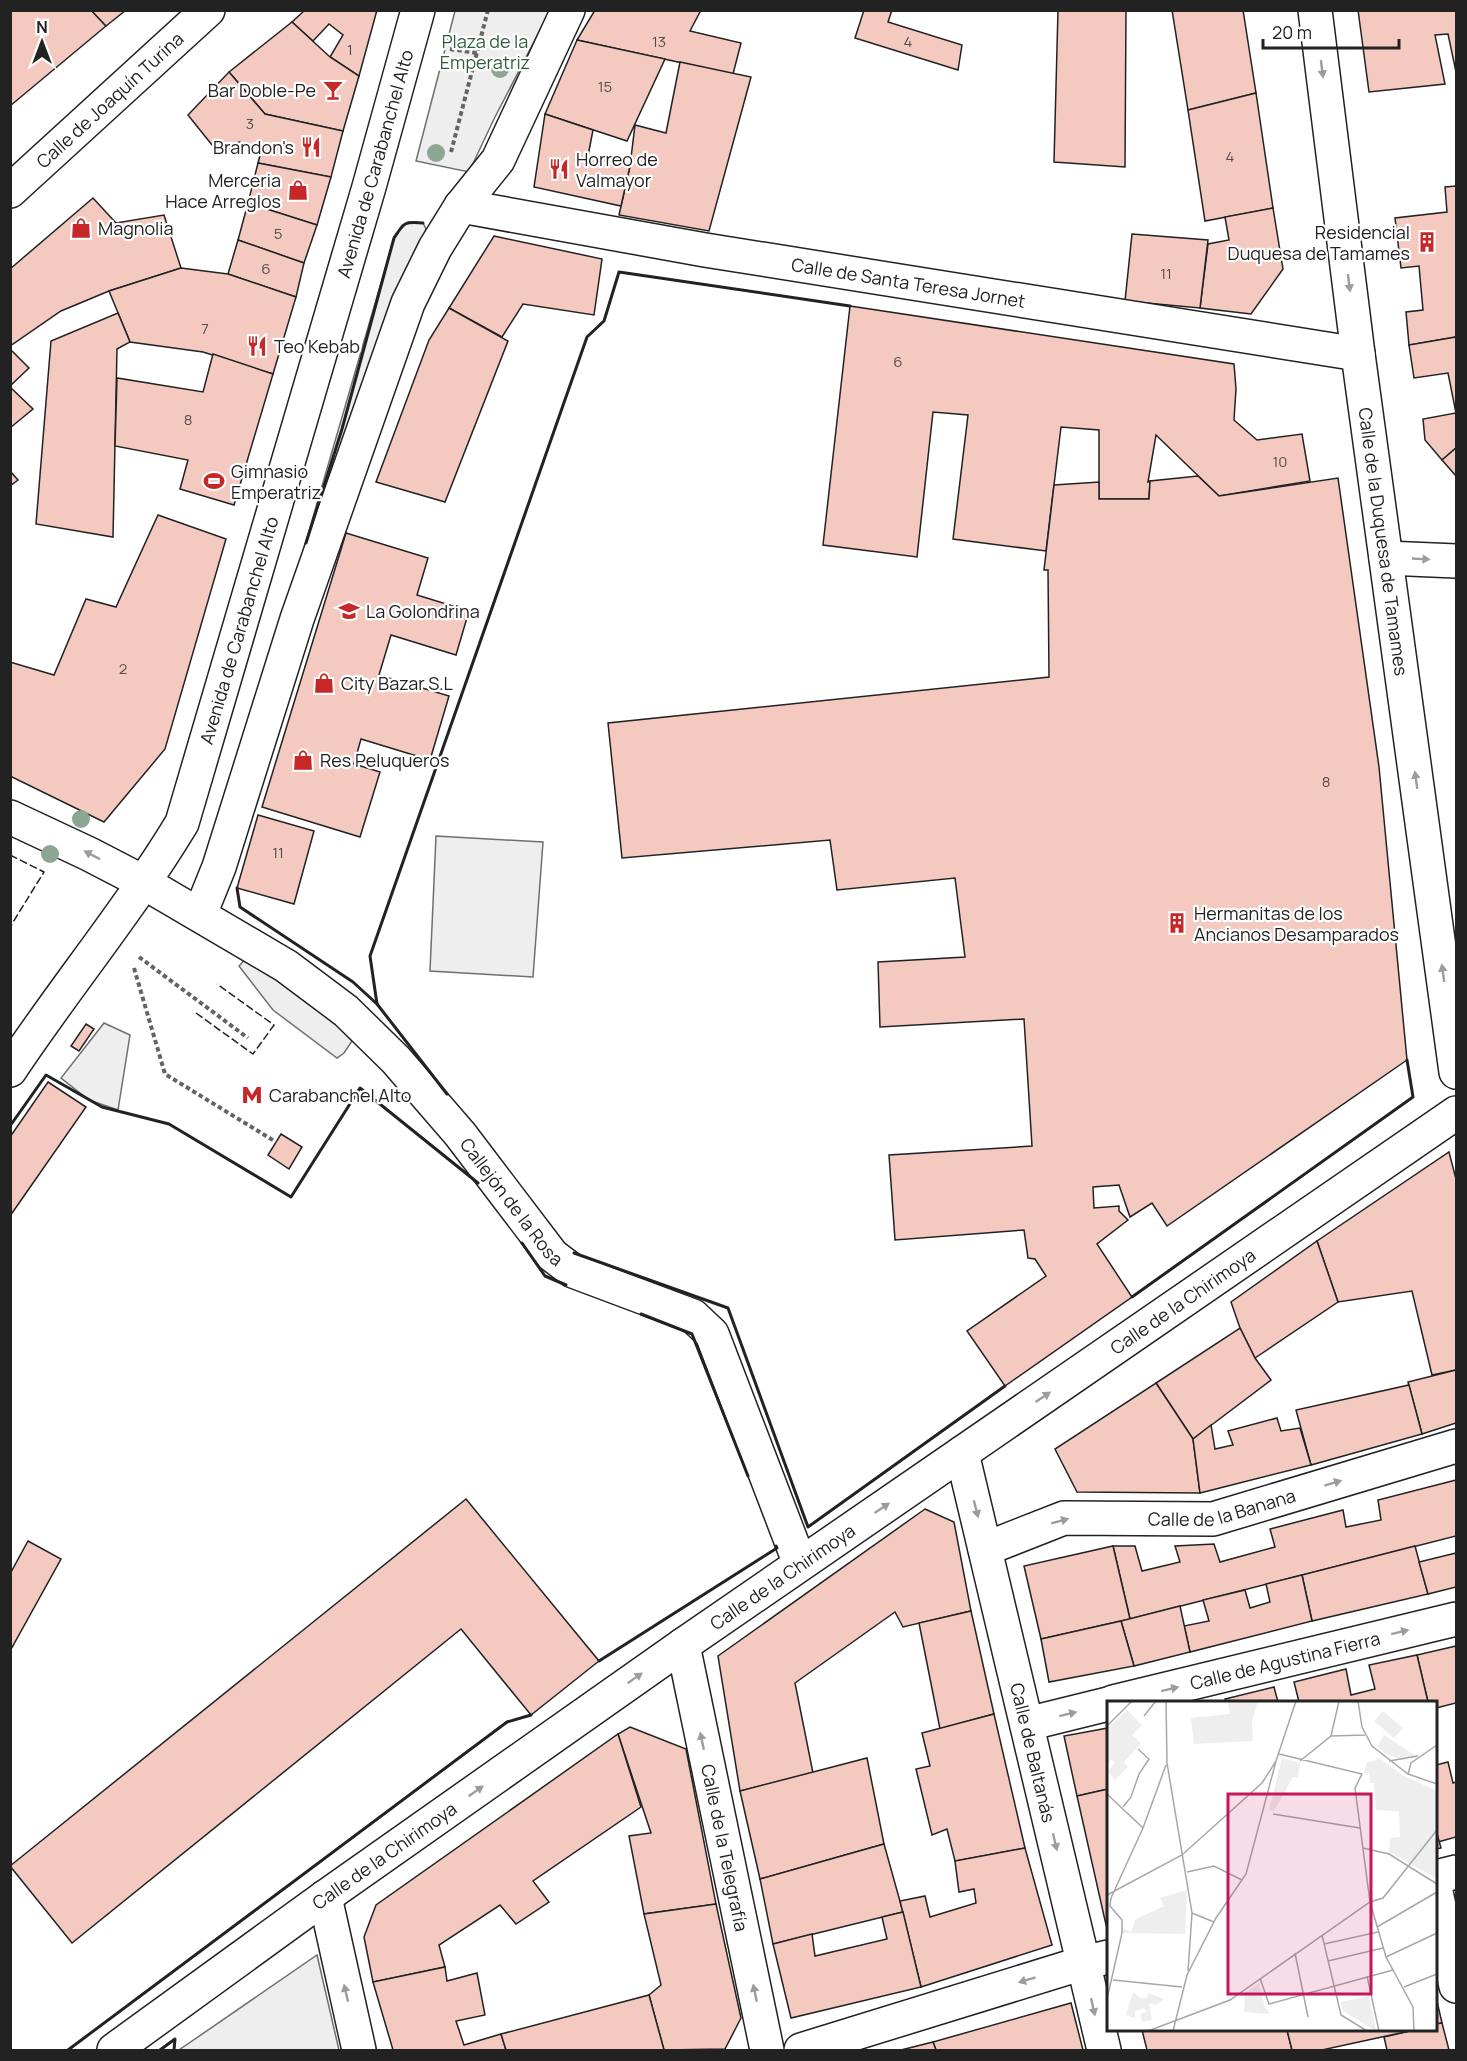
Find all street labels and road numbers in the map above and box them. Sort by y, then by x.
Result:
street label: Calle de Joaquín Turina [31,27,188,173]
street label: Avenida de Carabanchel Alto [331,47,418,281]
street label: Calle de Santa Teresa Jornet [790,252,1027,313]
street label: Calle de la Duquesa de Tamames [1353,406,1414,677]
street label: Avenida de Carabanchel Alto [194,514,284,747]
street label: Callejón de la Rosa [455,1133,568,1271]
street label: Calle de la Chirimoya [1105,1243,1260,1360]
street label: Calle de la Banana [1148,1483,1298,1531]
street label: Calle de la Chirimoya [705,1518,860,1635]
street label: Calle de Agustina Fierra [1188,1626,1382,1695]
street label: Calle de Baltanás [1005,1680,1061,1825]
street label: Calle de la Telegrafía [696,1762,754,1933]
street label: Calle de la Chirimoya [307,1796,461,1914]

